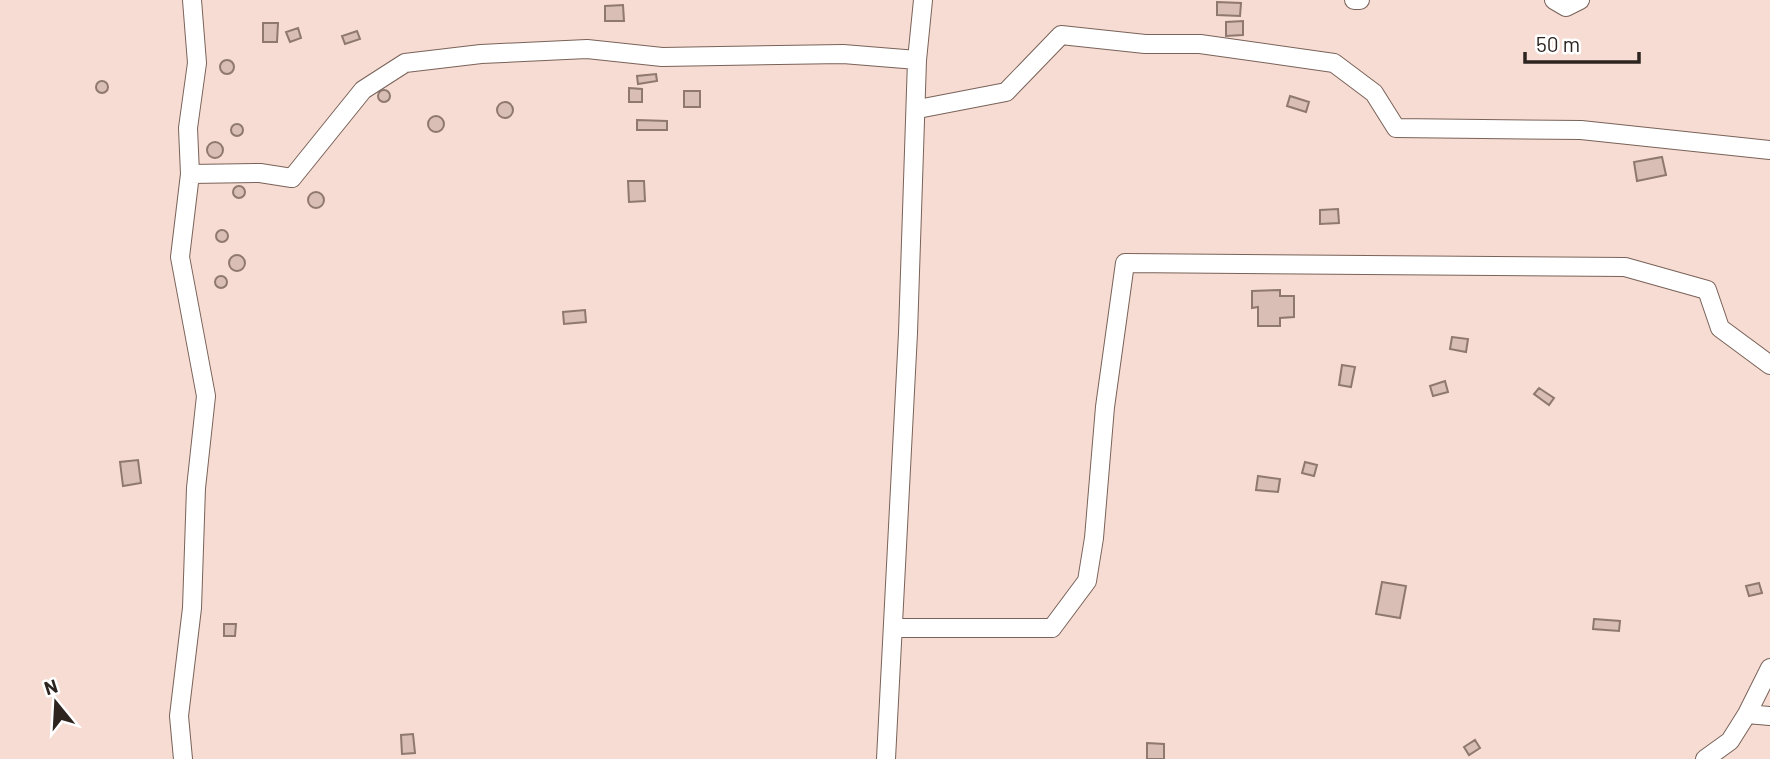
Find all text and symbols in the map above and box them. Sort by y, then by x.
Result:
scale bar [1525,21,1639,65]
text: 50 m [1536,31,1580,56]
north arrow [21,668,91,738]
text: N [41,673,60,699]

